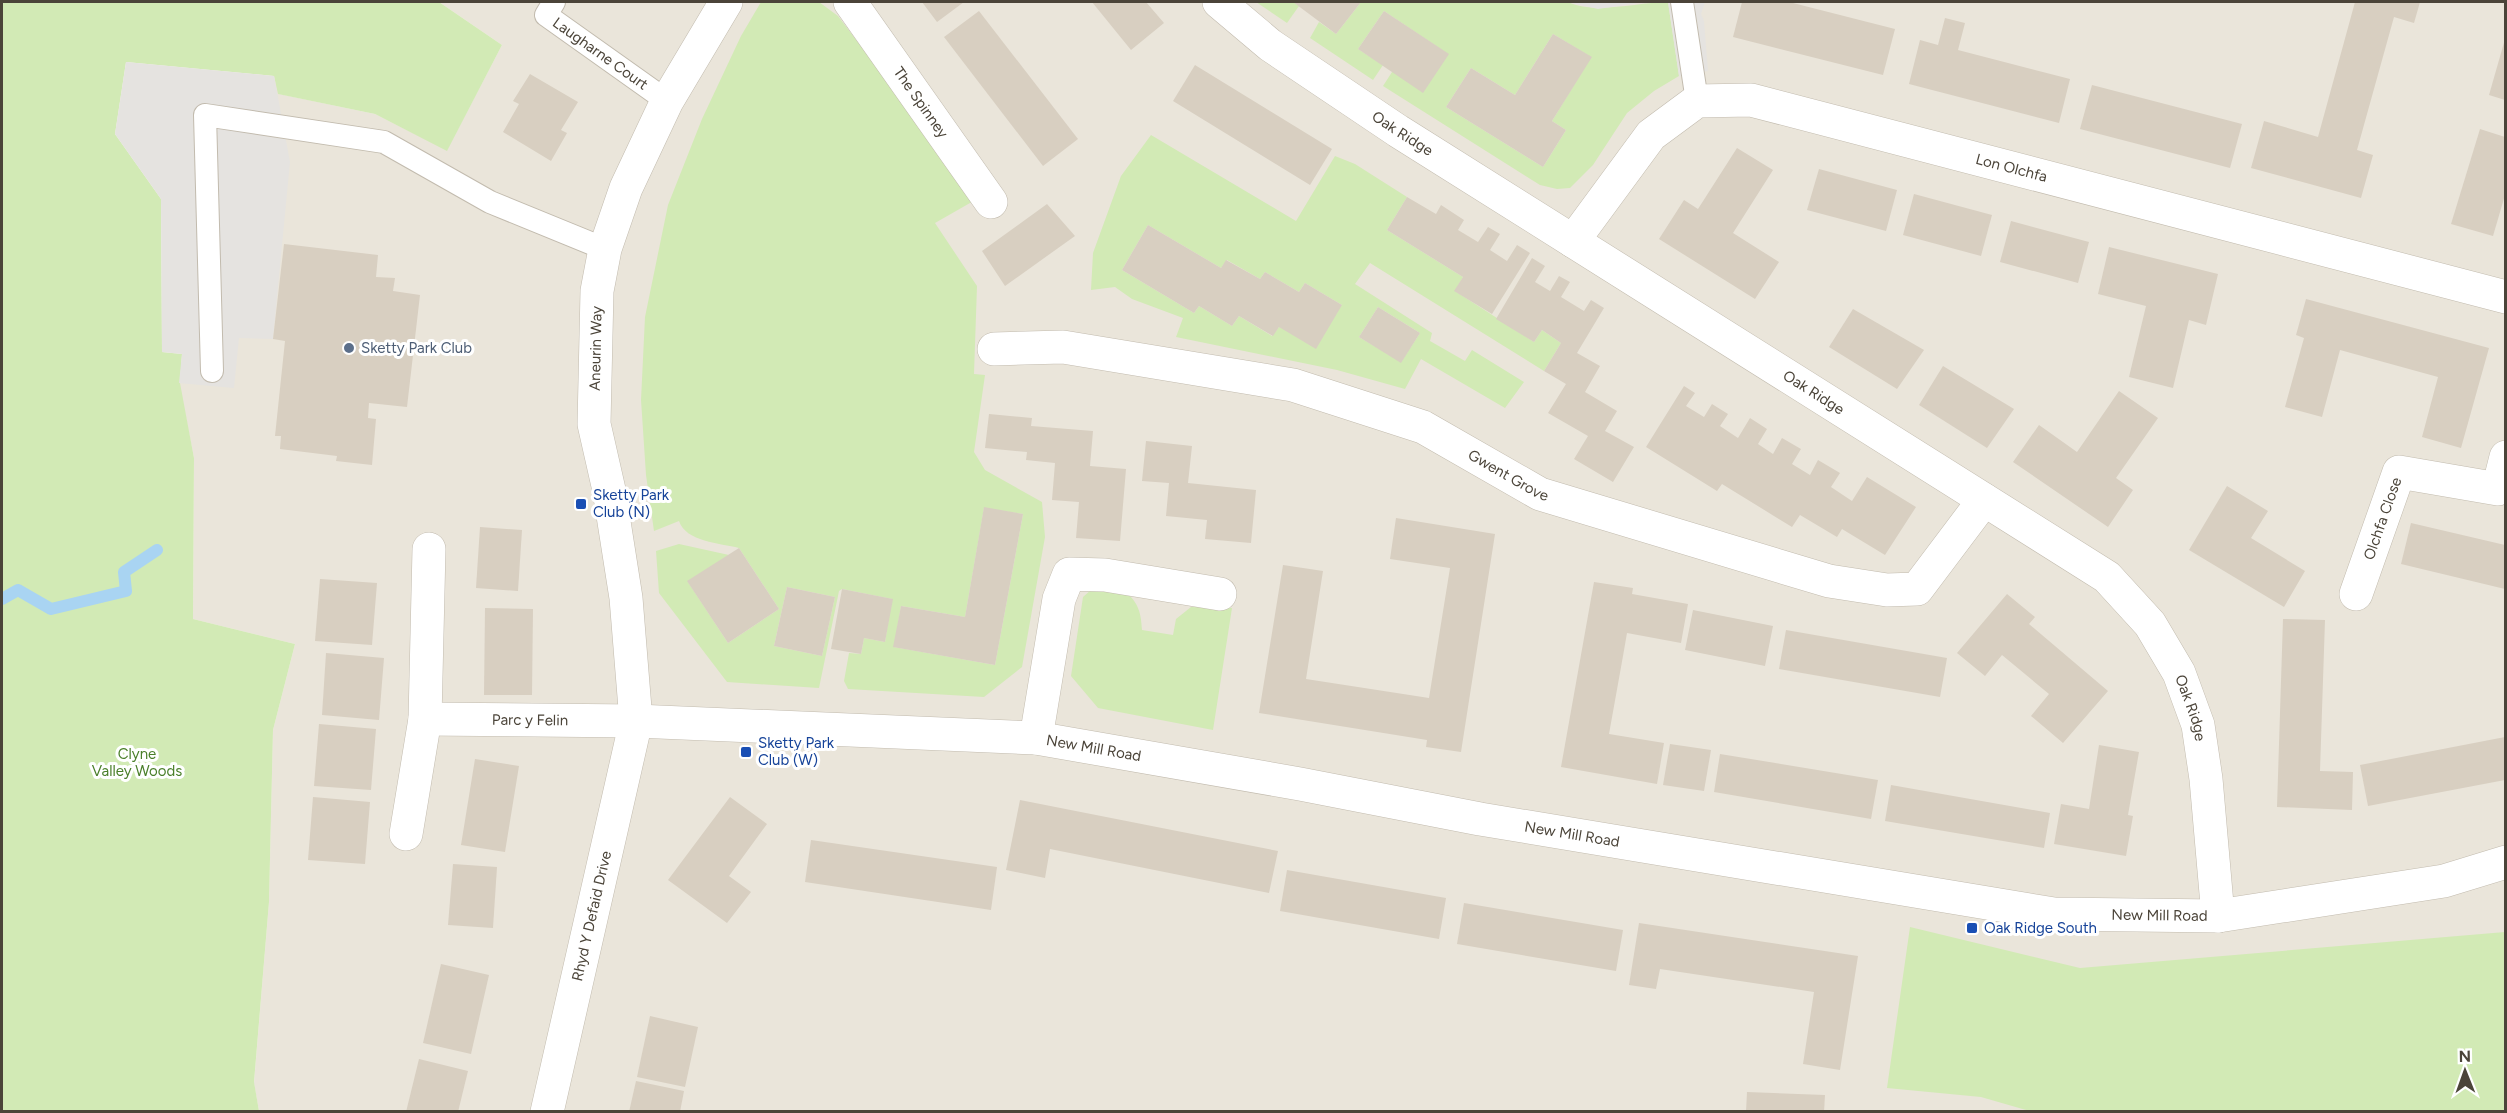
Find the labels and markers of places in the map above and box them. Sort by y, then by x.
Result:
place label: Sketty Park Club [361,339,472,357]
marker: Sketty Park Club [342,341,356,355]
place label: Sketty Park Club (N) [593,486,670,521]
marker: Sketty Park Club (N) [574,497,588,511]
place label: Sketty Park Club (W) [758,734,835,769]
marker: Sketty Park Club (W) [739,745,753,759]
place label: Oak Ridge South [1984,919,2097,937]
marker: Oak Ridge South [1965,921,1979,935]

